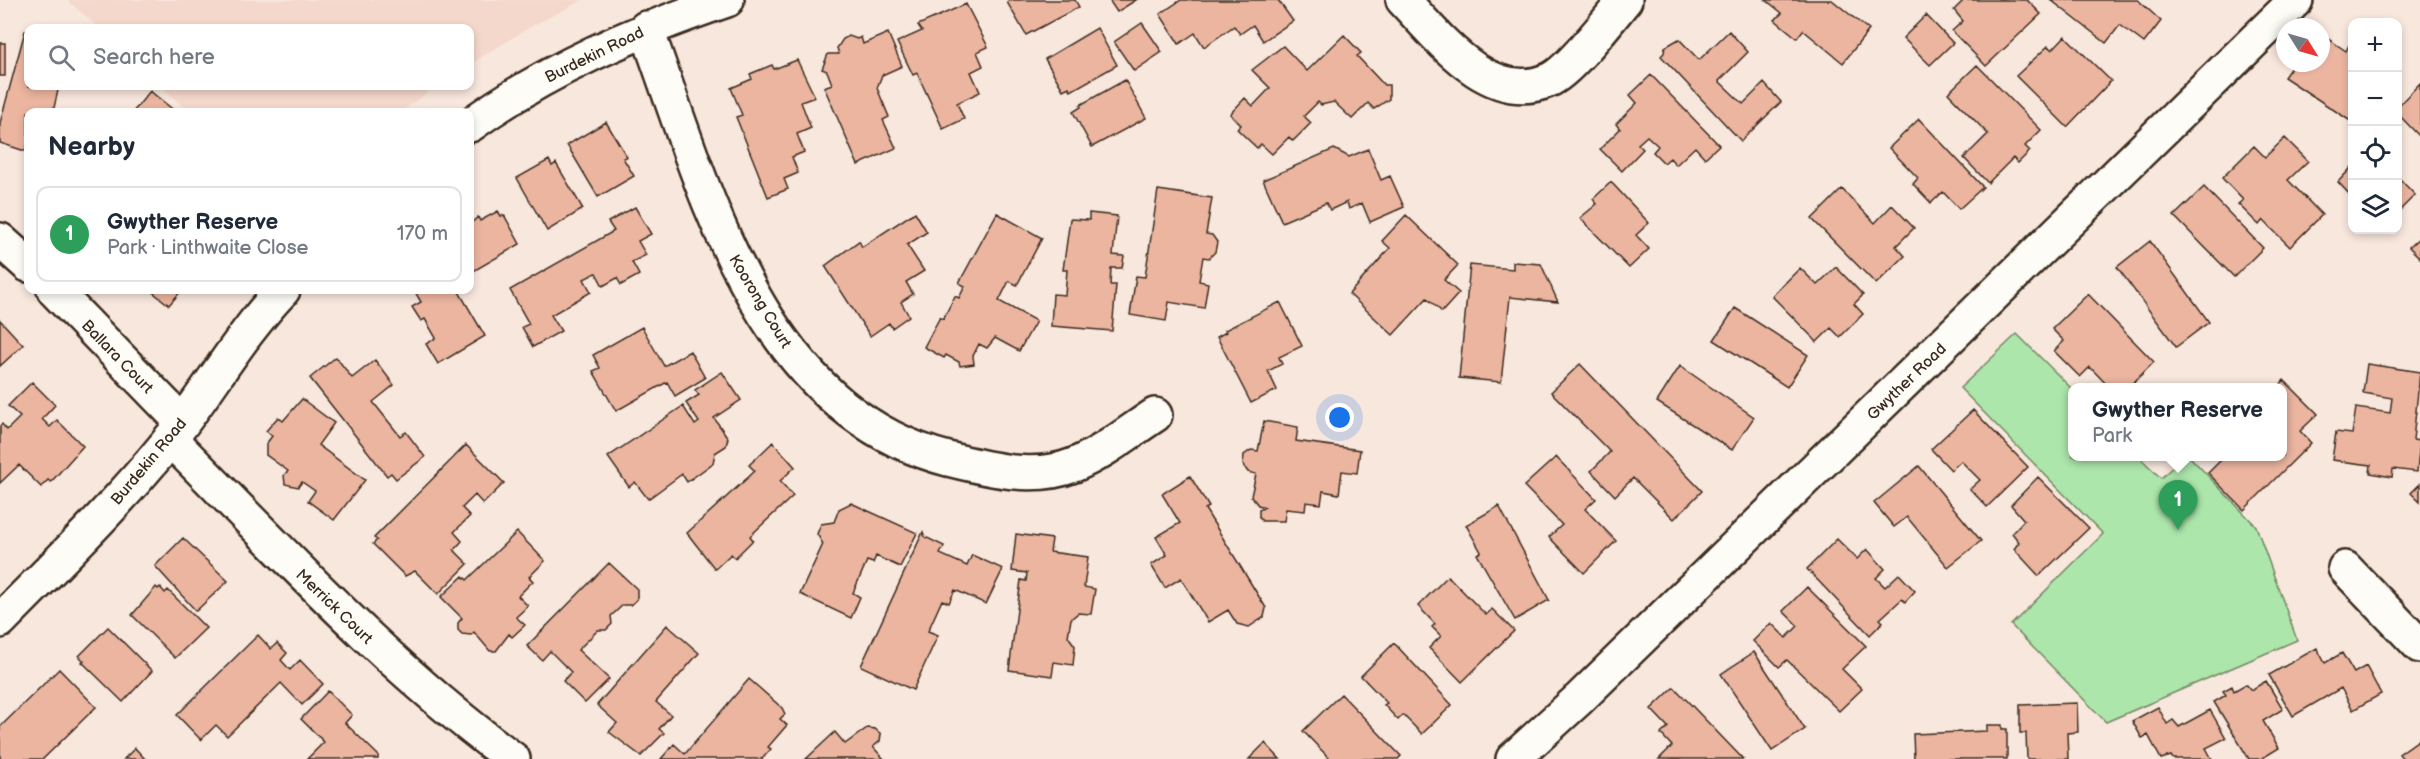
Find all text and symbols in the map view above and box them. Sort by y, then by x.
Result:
north arrow [2276,18,2330,72]
map controls [2348,18,2402,234]
button: + [2348,18,2402,72]
street label: Burdekin Road [542,23,647,87]
search box [24,24,474,90]
icon: search [45,41,78,74]
text: Search here [93,44,215,71]
button: − [2348,72,2402,126]
button: locate [2348,126,2402,180]
text: Nearby [48,132,135,163]
button: layers [2348,180,2402,234]
text: Gwyther Reserve [107,209,278,236]
text: 1 [65,222,74,246]
text: 170 m [397,222,448,246]
text: Park · Linthwaite Close [107,236,308,260]
street label: Koorong Court [724,252,795,352]
street label: Ballara Court [77,316,157,398]
street label: Gwyther Road [1864,340,1951,425]
popup [2068,383,2287,461]
text: Gwyther Reserve [2092,397,2263,424]
your location [1325,403,1354,432]
street label: Burdekin Road [107,415,191,509]
text: Park [2092,424,2132,448]
pin: 1 [2158,480,2198,530]
street label: Merrick Court [292,566,376,648]

